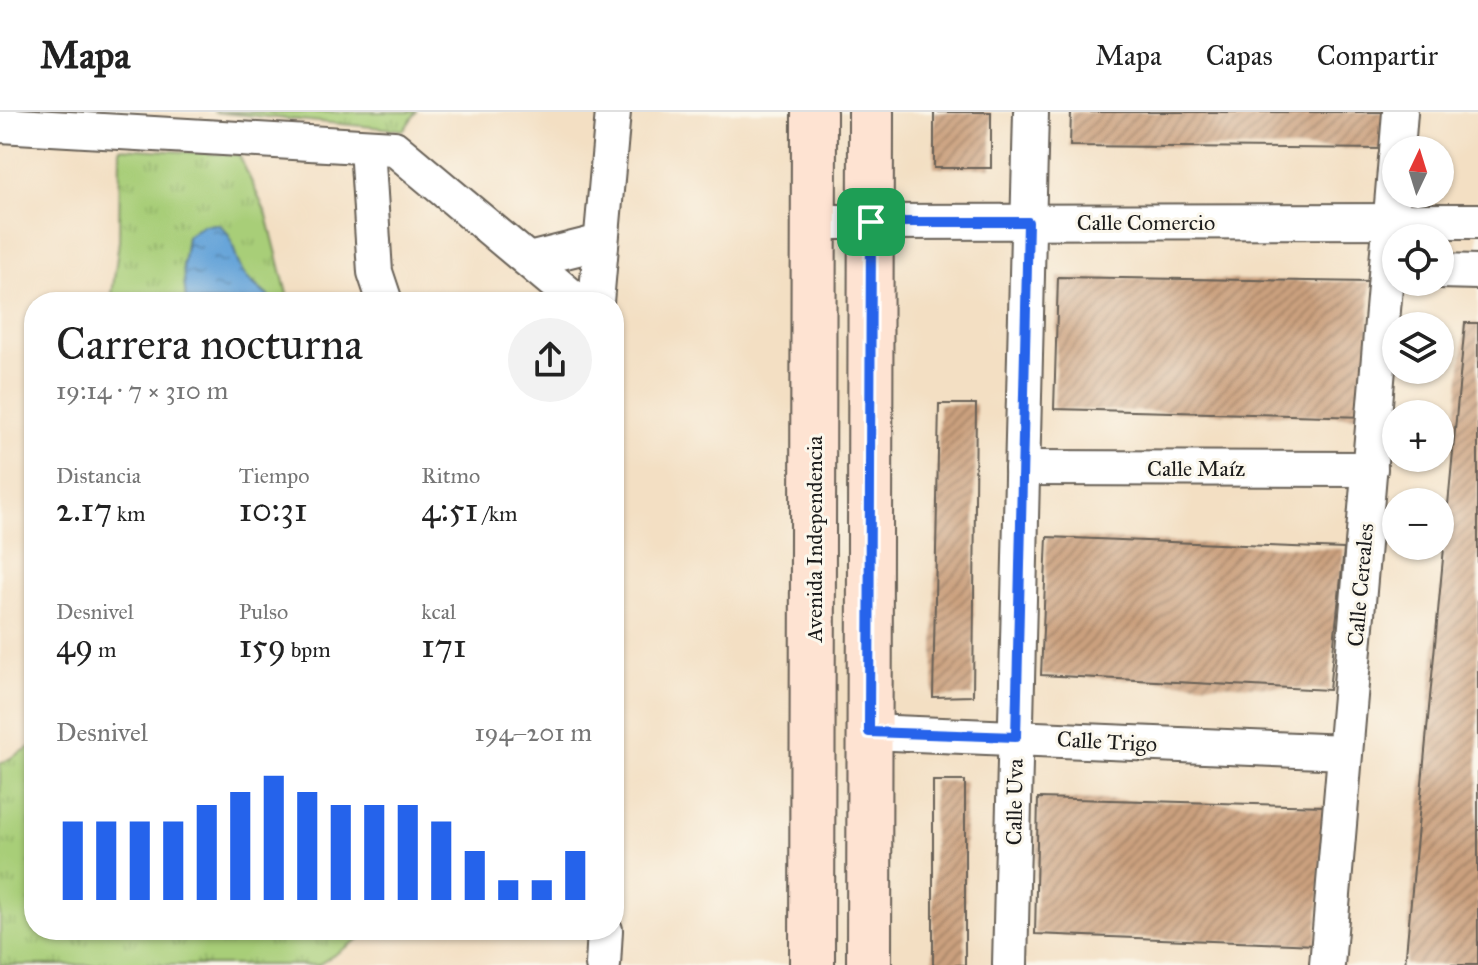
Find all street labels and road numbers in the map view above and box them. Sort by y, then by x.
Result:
street label: Calle Comercio [1077,209,1215,236]
street label: Avenida Independencia [801,435,828,643]
street label: Calle Maíz [1147,455,1245,482]
street label: Calle Cereales [1342,522,1379,648]
street label: Calle Trigo [1056,725,1158,758]
street label: Calle Uva [1000,758,1029,846]

